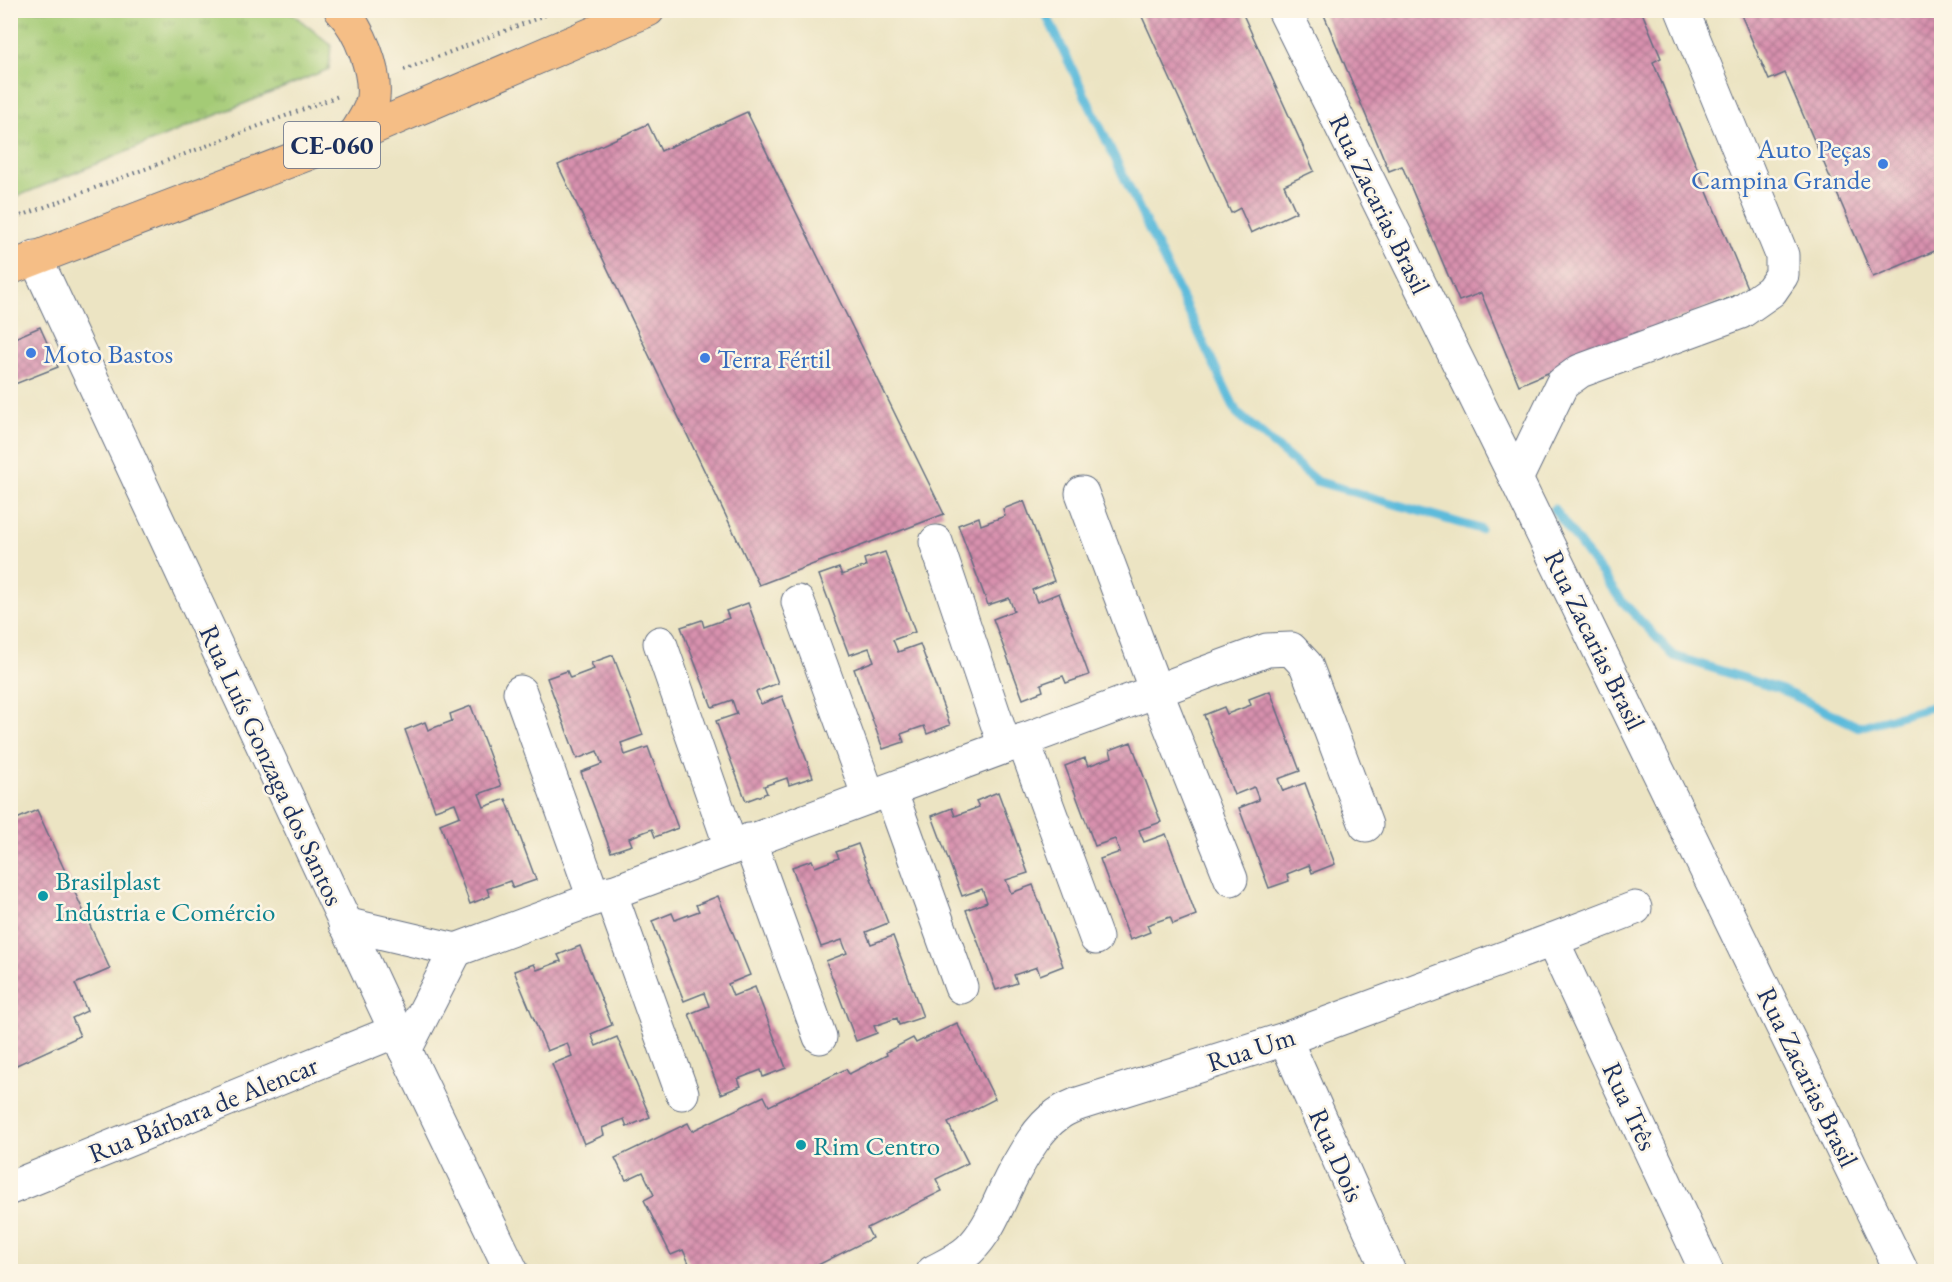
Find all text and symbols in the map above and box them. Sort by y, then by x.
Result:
street label: Rua Zacarias Brasil [1321,108,1439,300]
road number: CE-060 [284,122,380,168]
place label: Auto Peças Campina Grande [1691,131,1871,197]
marker: Auto Peças Campina Grande [1876,157,1890,171]
place label: Moto Bastos [43,336,173,371]
place label: Terra Fértil [717,341,831,376]
marker: Moto Bastos [24,346,38,360]
marker: Terra Fértil [698,351,712,365]
street label: Rua Zacarias Brasil [1536,544,1654,736]
street label: Rua Luís Gonzaga dos Santos [192,619,352,911]
place label: Brasilplast Indústria e Comércio [55,863,275,929]
marker: Brasilplast Indústria e Comércio [36,889,50,903]
street label: Rua Zacarias Brasil [1749,981,1867,1173]
street label: Rua Um [1203,1018,1299,1080]
street label: Rua Bárbara de Alencar [83,1047,323,1171]
street label: Rua Três [1594,1056,1666,1156]
street label: Rua Dois [1301,1103,1373,1207]
place label: Rim Centro [813,1128,940,1163]
marker: Rim Centro [794,1138,808,1152]

